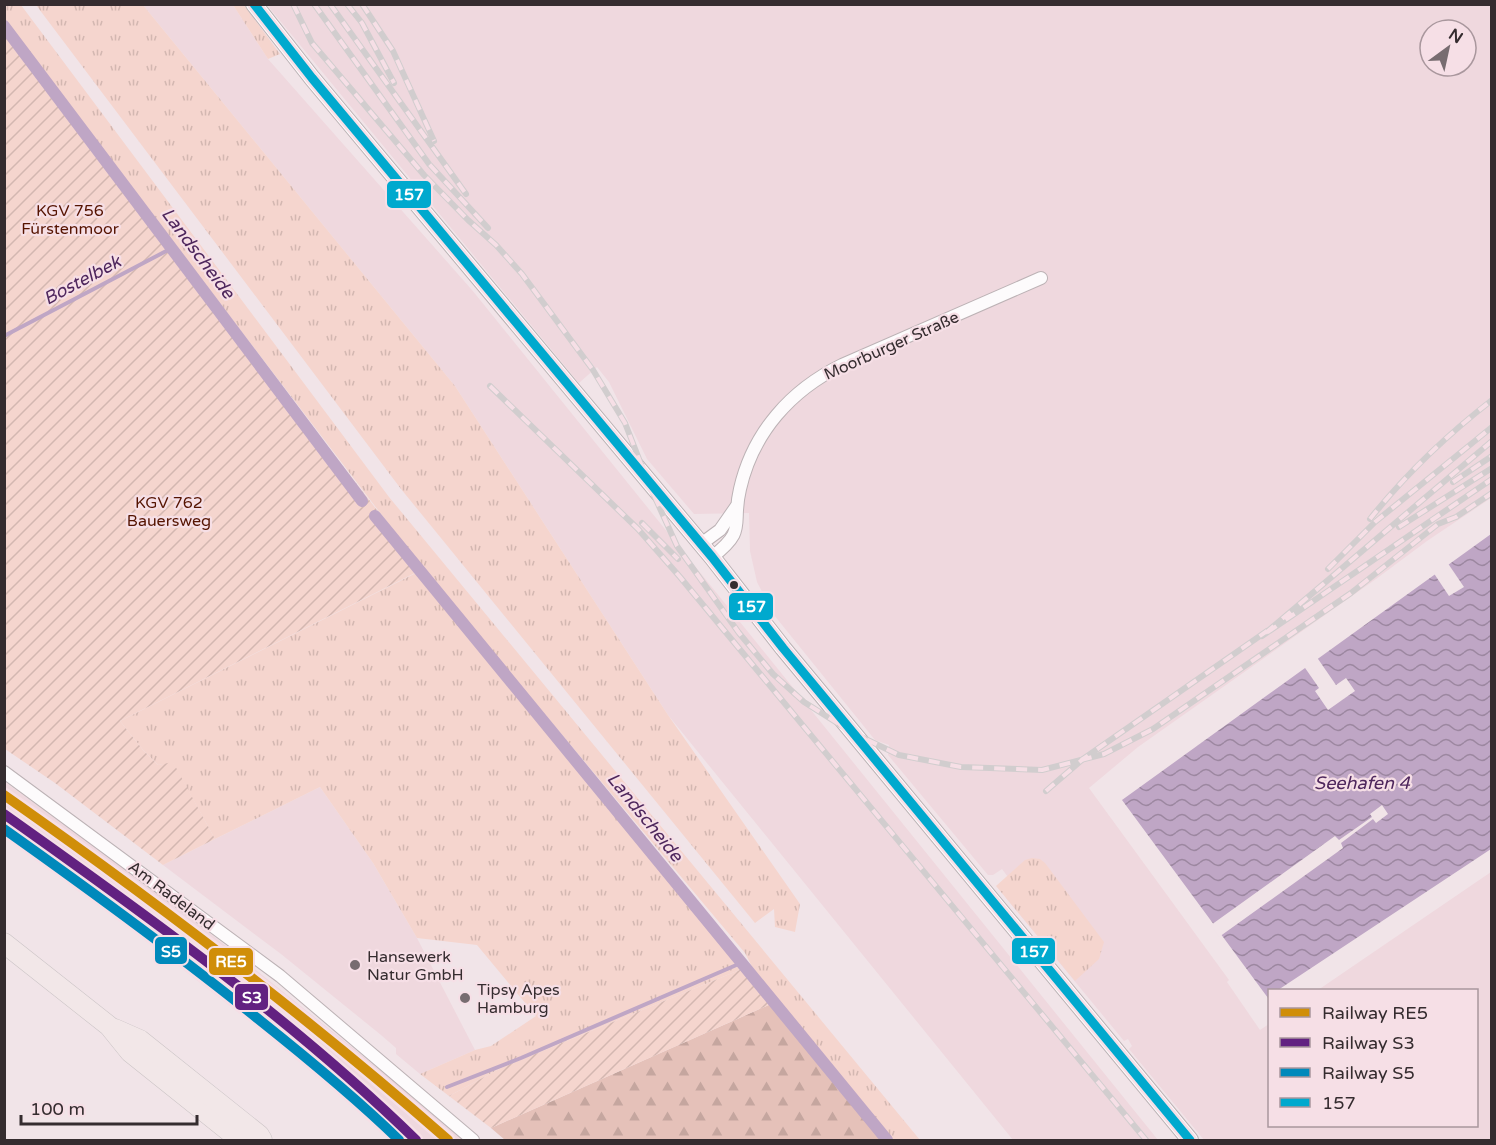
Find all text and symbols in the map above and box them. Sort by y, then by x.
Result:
north arrow [1418,18,1478,78]
text: N [1445,24,1466,48]
line badge: 157 [386,180,432,209]
text: 157 [394,185,424,205]
park label: KGV 756 Fürstenmoor [21,201,120,239]
water label: Landscheide [157,203,240,303]
water label: Bostelbek [39,250,126,310]
street label: Moorburger Straße [821,307,962,385]
park label: KGV 762 Bauersweg [127,493,211,531]
unlabelled marker [728,579,740,591]
line badge: 157 [728,592,774,621]
text: 157 [736,597,766,617]
water label: Landscheide [602,768,688,867]
water label: Seehafen 4 [1314,772,1411,794]
street label: Am Radeland [124,857,219,935]
line badge: S5 [154,936,188,965]
line badge: 157 [1011,937,1056,965]
text: S5 [161,942,181,962]
text: 157 [1019,942,1049,962]
line badge: RE5 [208,947,254,976]
place label: Hansewerk Natur GmbH [367,947,464,985]
text: RE5 [215,952,247,972]
marker: Hansewerk Natur GmbH [348,958,362,972]
place label: Tipsy Apes Hamburg [477,980,560,1018]
line badge: S3 [234,983,269,1011]
text: S3 [242,988,262,1008]
legend [1268,989,1478,1127]
marker: Tipsy Apes Hamburg [458,991,472,1005]
text: Railway RE5 [1322,1002,1428,1024]
text: Railway S3 [1322,1032,1415,1054]
text: Railway S5 [1322,1062,1415,1084]
scale bar [21,1088,196,1126]
text: 157 [1322,1092,1356,1114]
text: 100 m [30,1098,85,1120]

